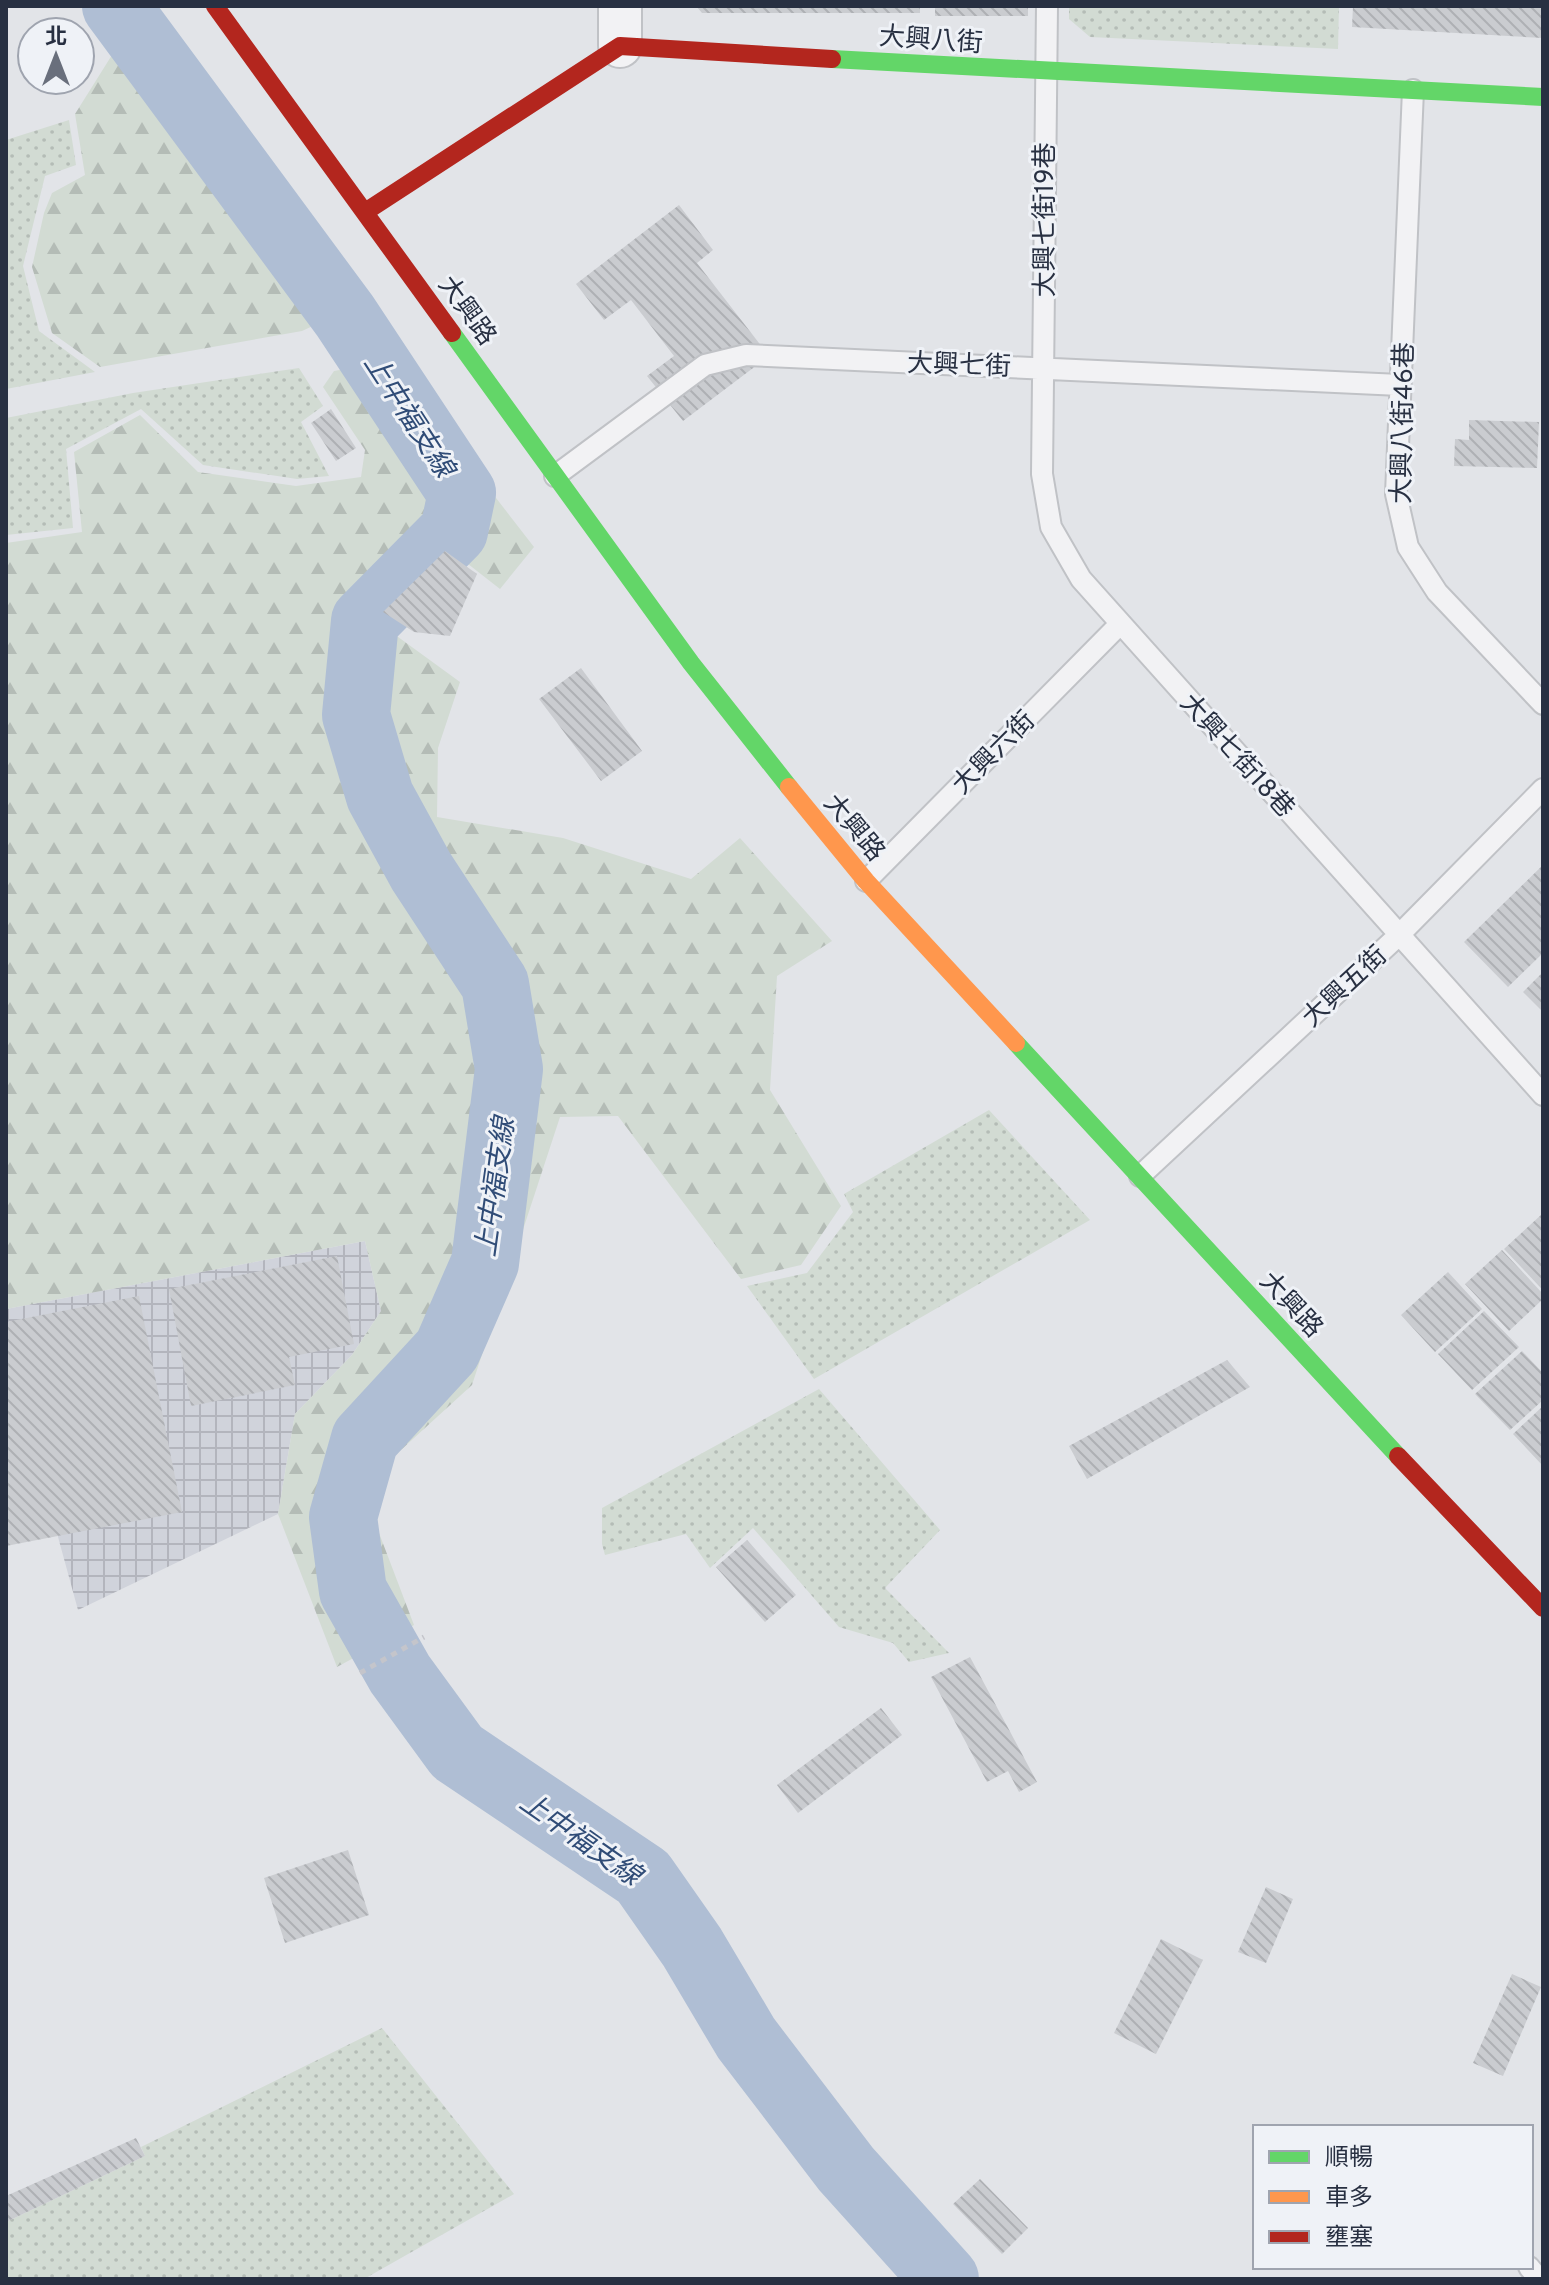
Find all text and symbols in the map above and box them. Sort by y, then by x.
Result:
north arrow [16,16,96,96]
street label: 大興八街 [878,21,984,62]
text: 北 [45,25,67,52]
street label: 大興七街19巷 [1030,142,1063,298]
street label: 大興路 [430,270,502,353]
street label: 大興八街46巷 [1387,342,1422,504]
water label: 上中福支線 [354,348,462,488]
street label: 大興七街 [906,348,1011,385]
street label: 大興七街18巷 [1172,688,1300,826]
street label: 大興六街 [946,705,1043,802]
street label: 大興路 [815,788,891,869]
street label: 大興五街 [1296,940,1395,1035]
water label: 上中福支線 [469,1113,525,1259]
street label: 大興路 [1252,1266,1329,1345]
water label: 上中福支線 [512,1786,649,1897]
legend [1253,2125,1533,2269]
text: 順暢 [1325,2144,1373,2174]
text: 車多 [1325,2184,1373,2214]
text: 壅塞 [1325,2224,1373,2254]

